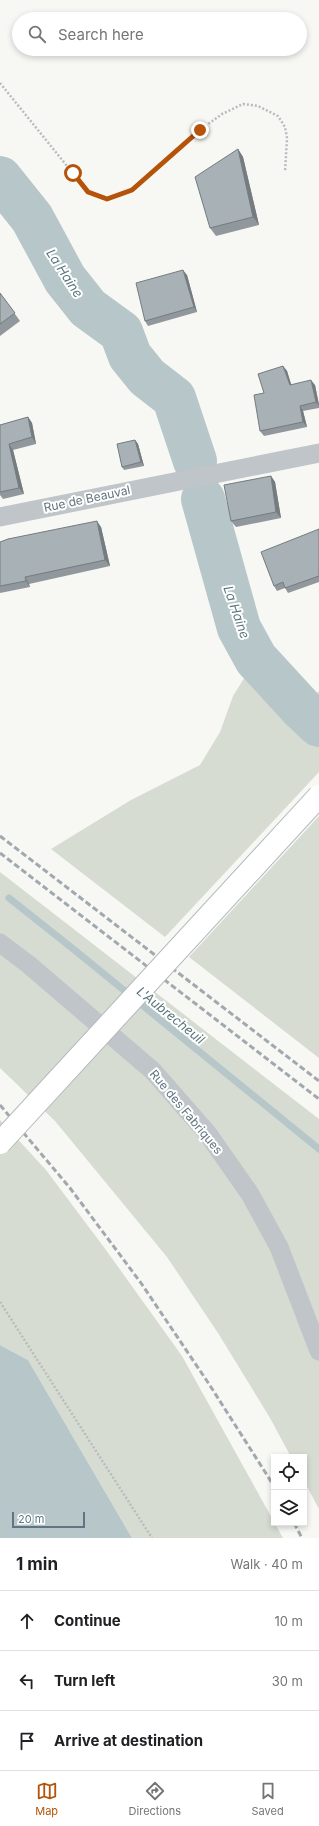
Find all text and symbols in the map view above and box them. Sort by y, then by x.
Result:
search box [12,12,307,56]
icon: search [26,23,48,45]
text: Search here [58,25,144,44]
route end [191,121,209,139]
route start [64,164,82,182]
water label: La Haine [43,246,87,300]
street label: Rue de Beauval [42,482,132,515]
water label: La Haine [220,583,254,641]
water label: L'Aubrecheuil [134,983,209,1048]
street label: Rue des Fabriques [147,1066,226,1157]
map controls [271,1454,307,1526]
button: locate [271,1454,307,1490]
button: layers [271,1490,307,1526]
scale bar [12,1510,85,1529]
text: 20 m [18,1512,44,1526]
text: 1 min [16,1554,58,1574]
text: Walk · 40 m [231,1556,303,1572]
icon: ahead [16,1610,38,1632]
text: Continue [54,1611,121,1630]
text: 10 m [274,1613,303,1629]
icon: left [16,1670,38,1692]
text: Turn left [54,1671,115,1690]
text: 30 m [272,1673,303,1689]
icon: arrive [16,1730,38,1752]
text: Arrive at destination [54,1731,203,1750]
tab: Map [35,1780,58,1818]
tab: Directions [129,1780,181,1818]
tab: Saved [252,1780,284,1818]

